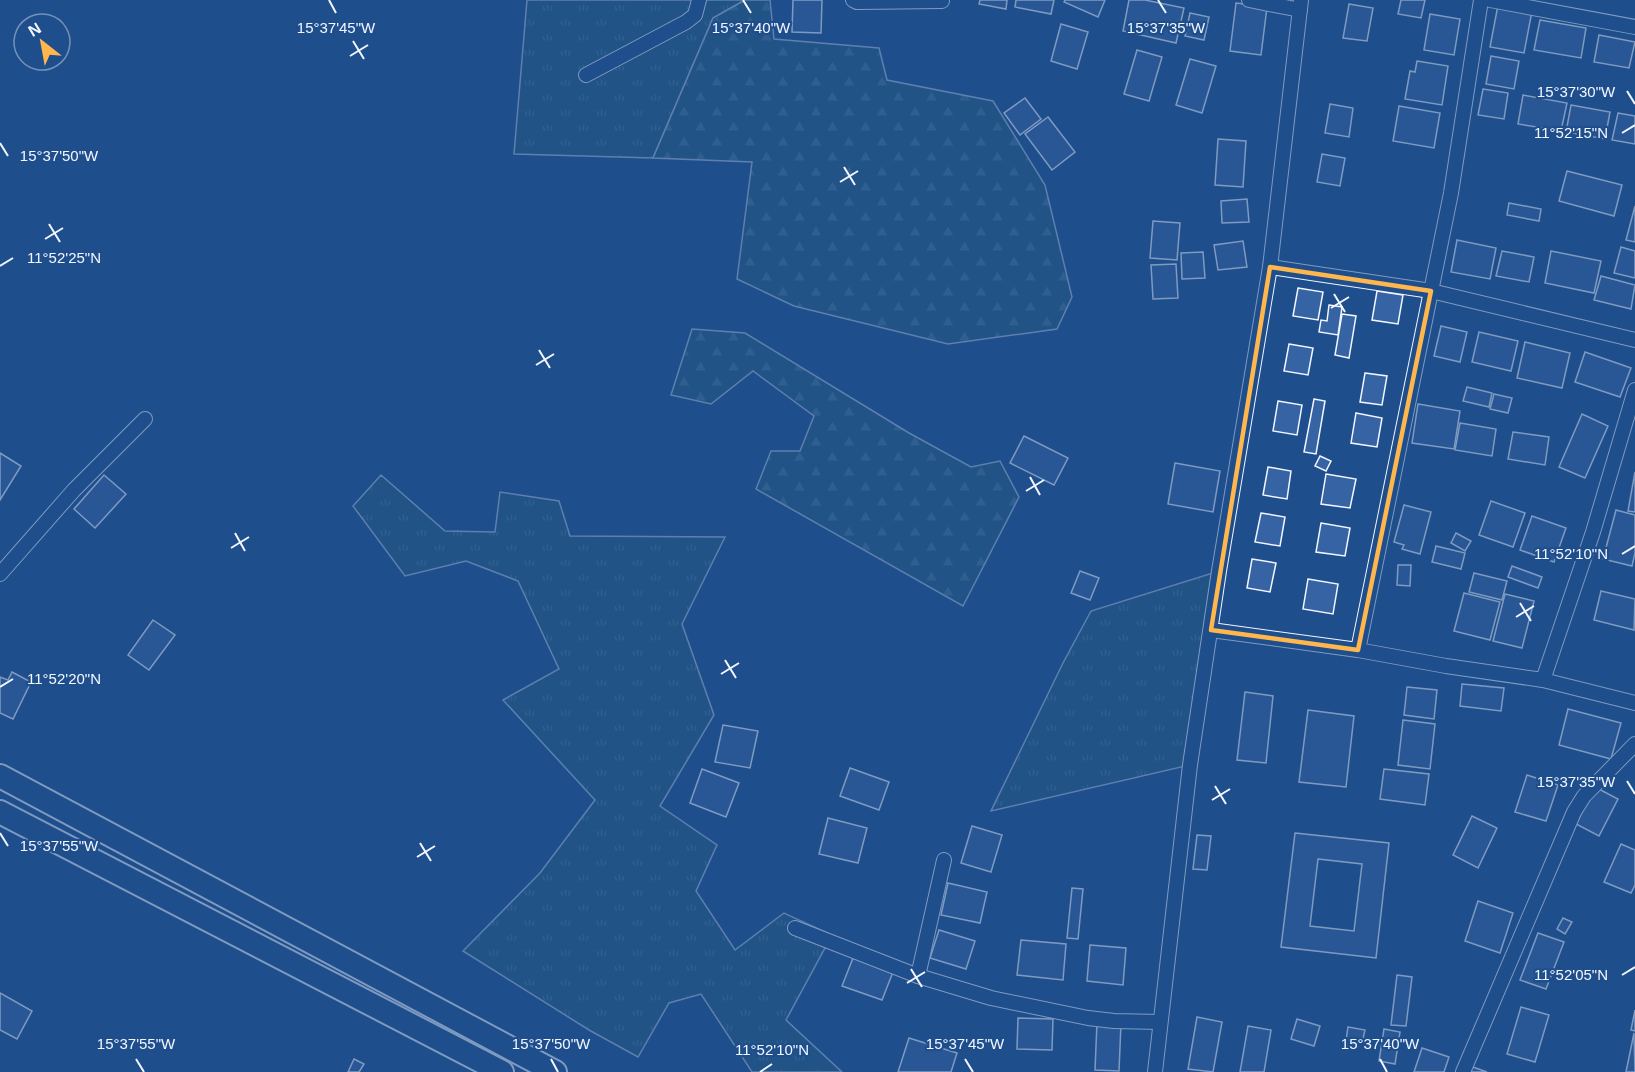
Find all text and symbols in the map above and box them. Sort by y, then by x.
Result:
north arrow [12,12,72,72]
text: N [25,19,44,40]
text: 15°37'45"W [297,19,376,36]
text: 15°37'40"W [712,19,791,36]
text: 15°37'35"W [1127,19,1206,36]
text: 15°37'30"W [1537,83,1616,100]
text: 11°52'15"N [1534,124,1608,141]
text: 15°37'50"W [20,147,99,164]
text: 11°52'25"N [27,249,101,266]
text: 11°52'10"N [1534,545,1608,562]
text: 11°52'20"N [27,670,101,687]
text: 15°37'35"W [1537,773,1616,790]
text: 15°37'55"W [20,837,99,854]
text: 11°52'05"N [1534,966,1608,983]
text: 15°37'55"W [97,1035,176,1052]
text: 15°37'50"W [512,1035,591,1052]
text: 15°37'45"W [926,1035,1005,1052]
text: 15°37'40"W [1341,1035,1420,1052]
text: 11°52'10"N [735,1041,809,1058]

